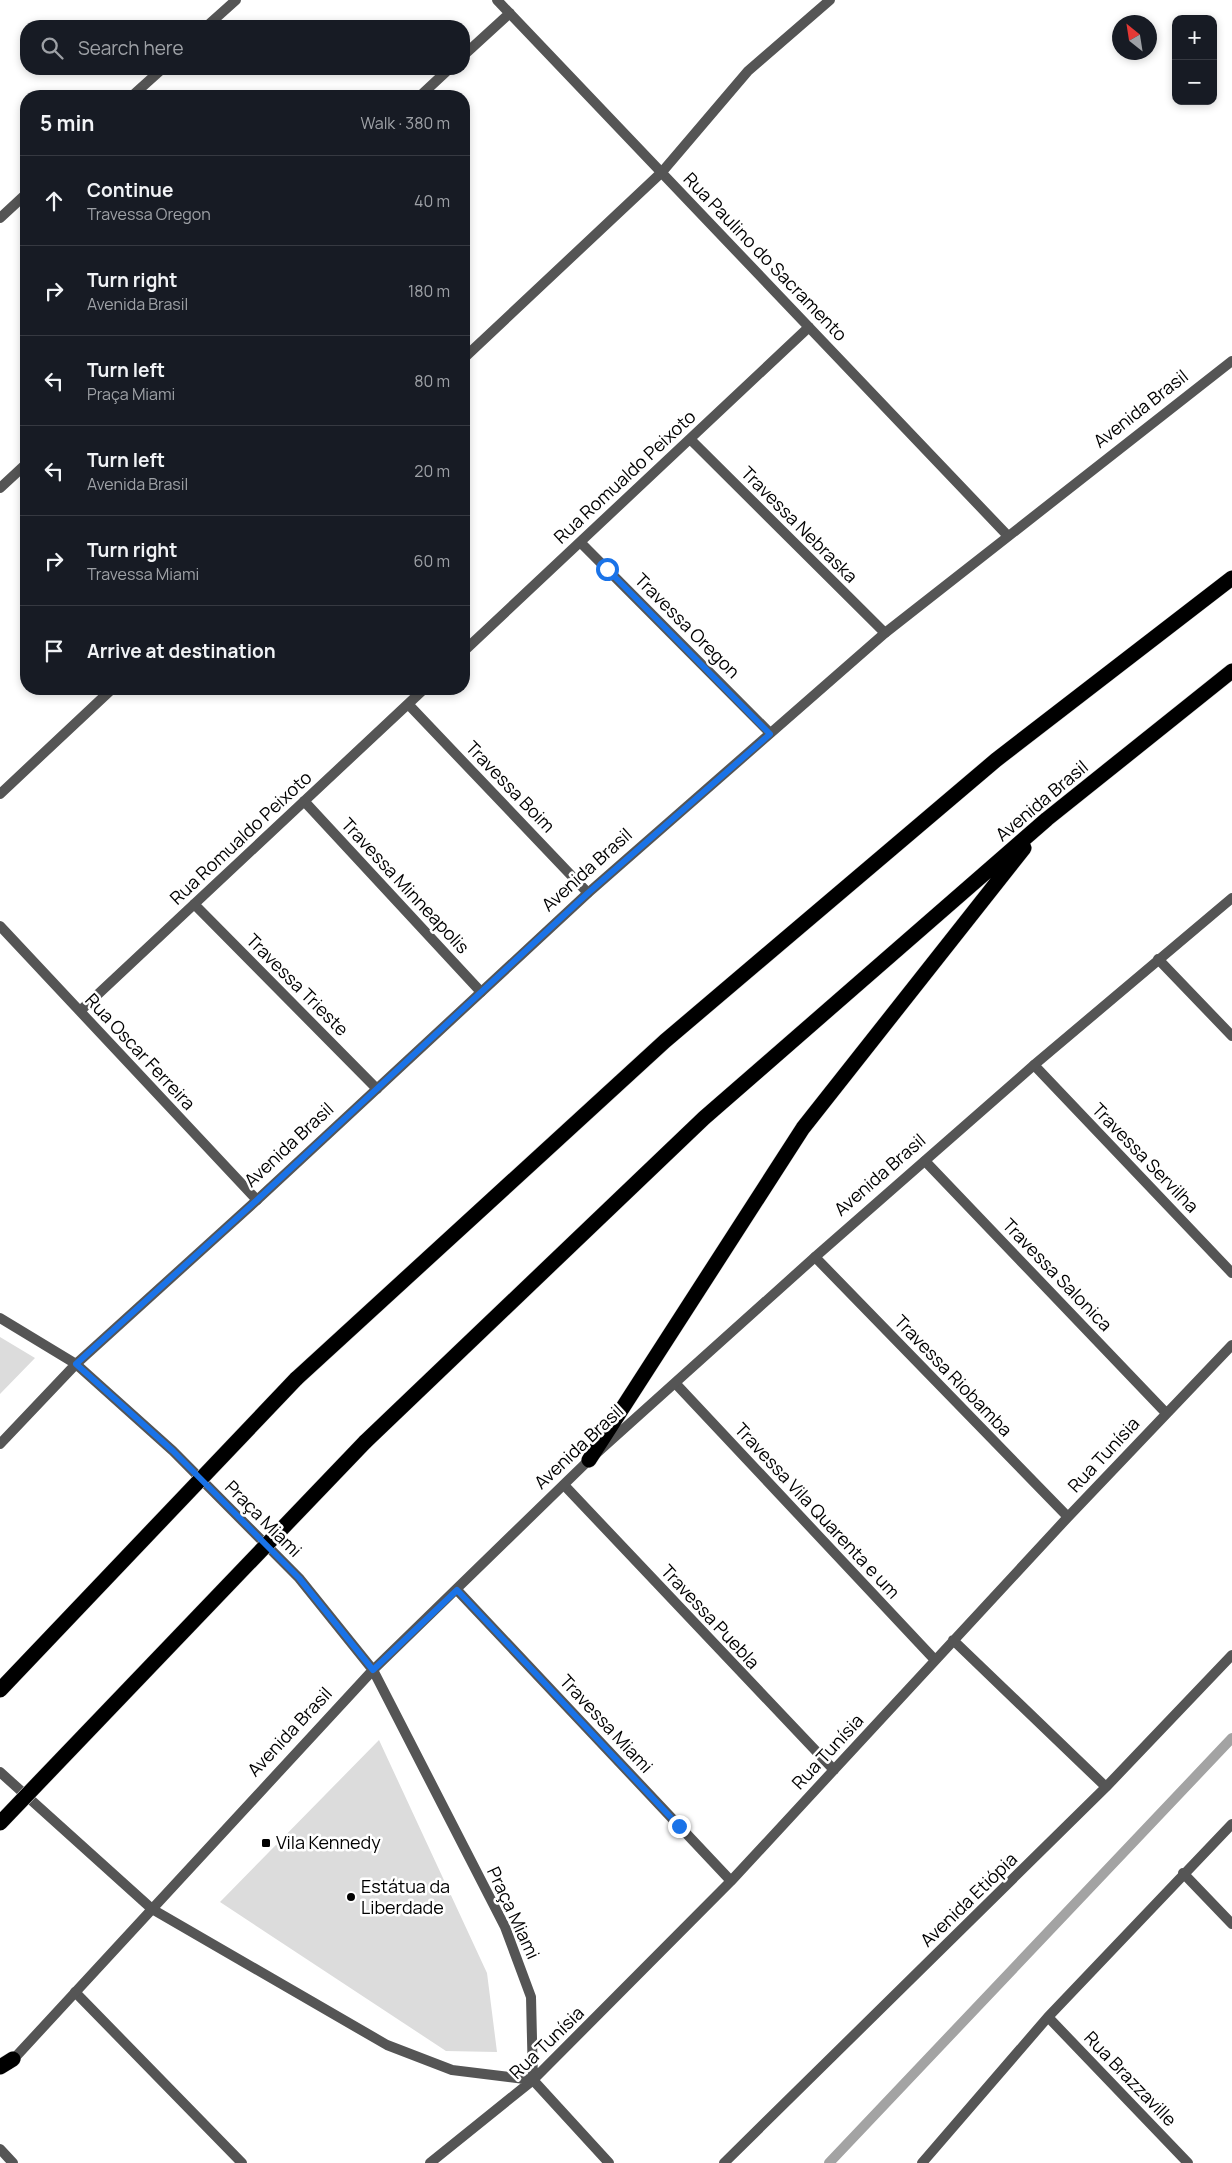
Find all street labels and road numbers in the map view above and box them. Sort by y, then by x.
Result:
street label: Rua Paulino do Sacramento [679,167,853,346]
street label: Avenida Brasil [1088,364,1193,453]
street label: Rua Romualdo Peixoto [548,404,700,548]
street label: Travessa Nebraska [736,461,863,588]
street label: Travessa Oregon [630,568,745,683]
street label: Travessa Boim [461,735,561,837]
street label: Avenida Brasil [990,754,1093,846]
street label: Rua Romualdo Peixoto [164,765,316,909]
street label: Travessa Minneapolis [336,812,475,958]
street label: Avenida Brasil [536,822,637,916]
street label: Travessa Trieste [241,928,354,1041]
street label: Rua Oscar Ferreira [80,988,201,1115]
street label: Avenida Brasil [238,1097,338,1192]
street label: Travessa Servilha [1087,1097,1204,1217]
street label: Avenida Brasil [828,1128,930,1221]
street label: Travessa Salonica [998,1213,1118,1336]
street label: Travessa Riobamba [889,1309,1018,1441]
street label: Avenida Brasil [528,1399,628,1494]
street label: Rua Tunísia [1062,1411,1144,1497]
street label: Travessa Vila Quarenta e um [730,1417,906,1603]
street label: Praça Miami [220,1475,307,1562]
street label: Travessa Puebla [656,1559,765,1674]
street label: Travessa Miami [555,1669,659,1778]
street label: Avenida Brasil [242,1681,337,1781]
street label: Rua Tunísia [786,1708,868,1794]
street label: Avenida Etiópia [915,1847,1022,1952]
street label: Praça Miami [482,1863,546,1963]
street label: Rua Tunísia [504,2001,589,2084]
street label: Rua Brazzaville [1079,2026,1182,2131]

